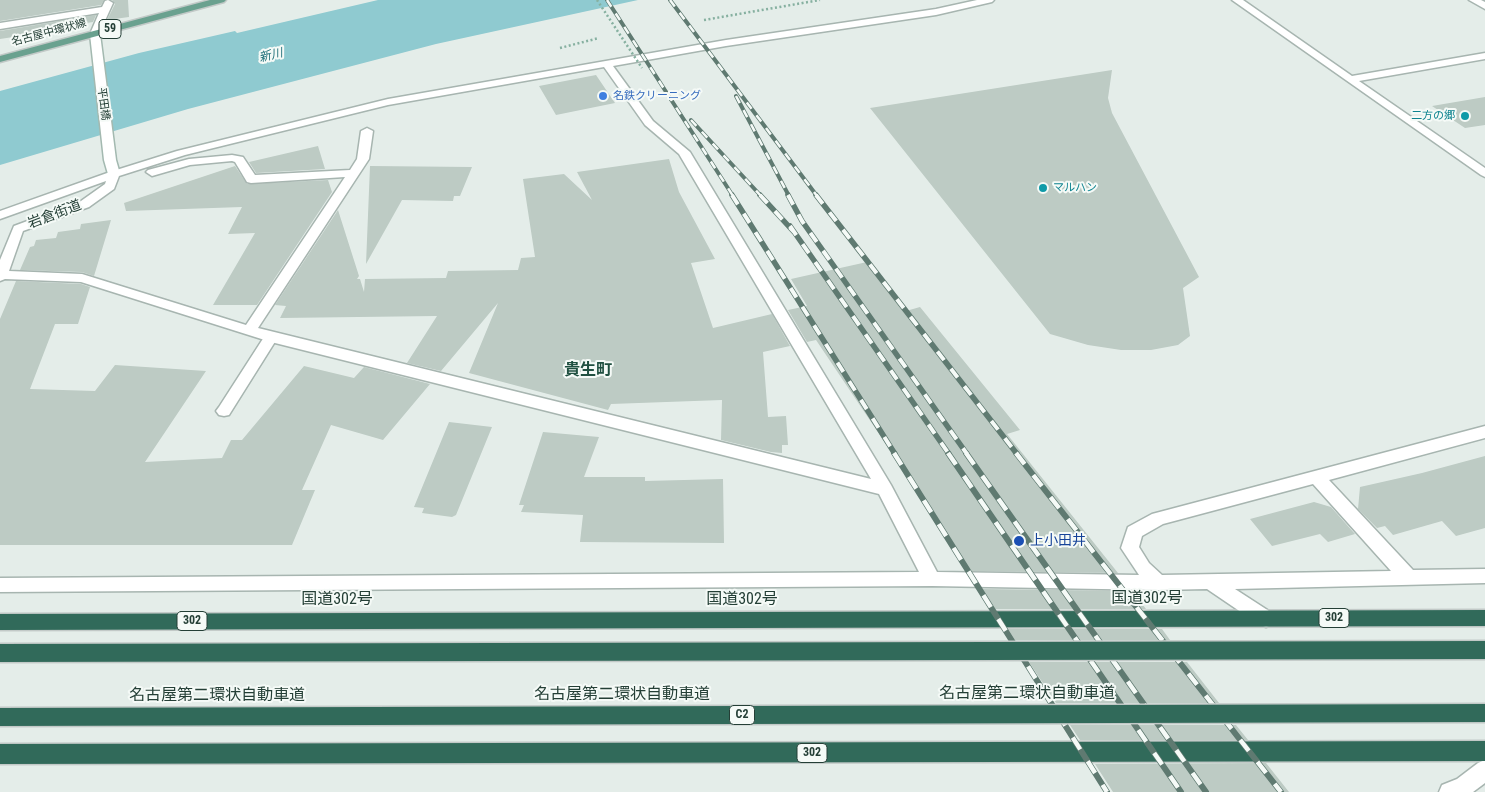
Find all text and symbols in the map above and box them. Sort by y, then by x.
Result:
street label: 名古屋中環状線 [10,17,88,49]
road number: 59 [99,20,121,38]
water label: 新川 [258,46,284,66]
street label: 平田橋 [94,87,112,121]
place label: 名鉄クリーニング [613,89,701,103]
marker: 名鉄クリーニング [597,90,609,102]
place label: 二方の郷 [1411,109,1455,123]
marker: 二方の郷 [1459,110,1471,122]
place label: マルハン [1053,181,1097,195]
marker: マルハン [1037,182,1049,194]
street label: 岩倉街道 [26,197,84,233]
district label: 貴生町 [564,361,612,381]
place label: 上小田井 [1030,533,1086,549]
marker: 上小田井 [1012,534,1026,548]
street label: 国道302号 [1111,589,1183,609]
street label: 国道302号 [301,590,373,610]
street label: 国道302号 [706,590,778,610]
road number: 302 [1319,608,1349,628]
road number: 302 [177,612,207,630]
street label: 名古屋第二環状自動車道 [939,684,1115,704]
street label: 名古屋第二環状自動車道 [534,685,710,705]
street label: 名古屋第二環状自動車道 [129,686,305,706]
road number: C2 [730,706,754,724]
road number: 302 [797,744,827,762]

